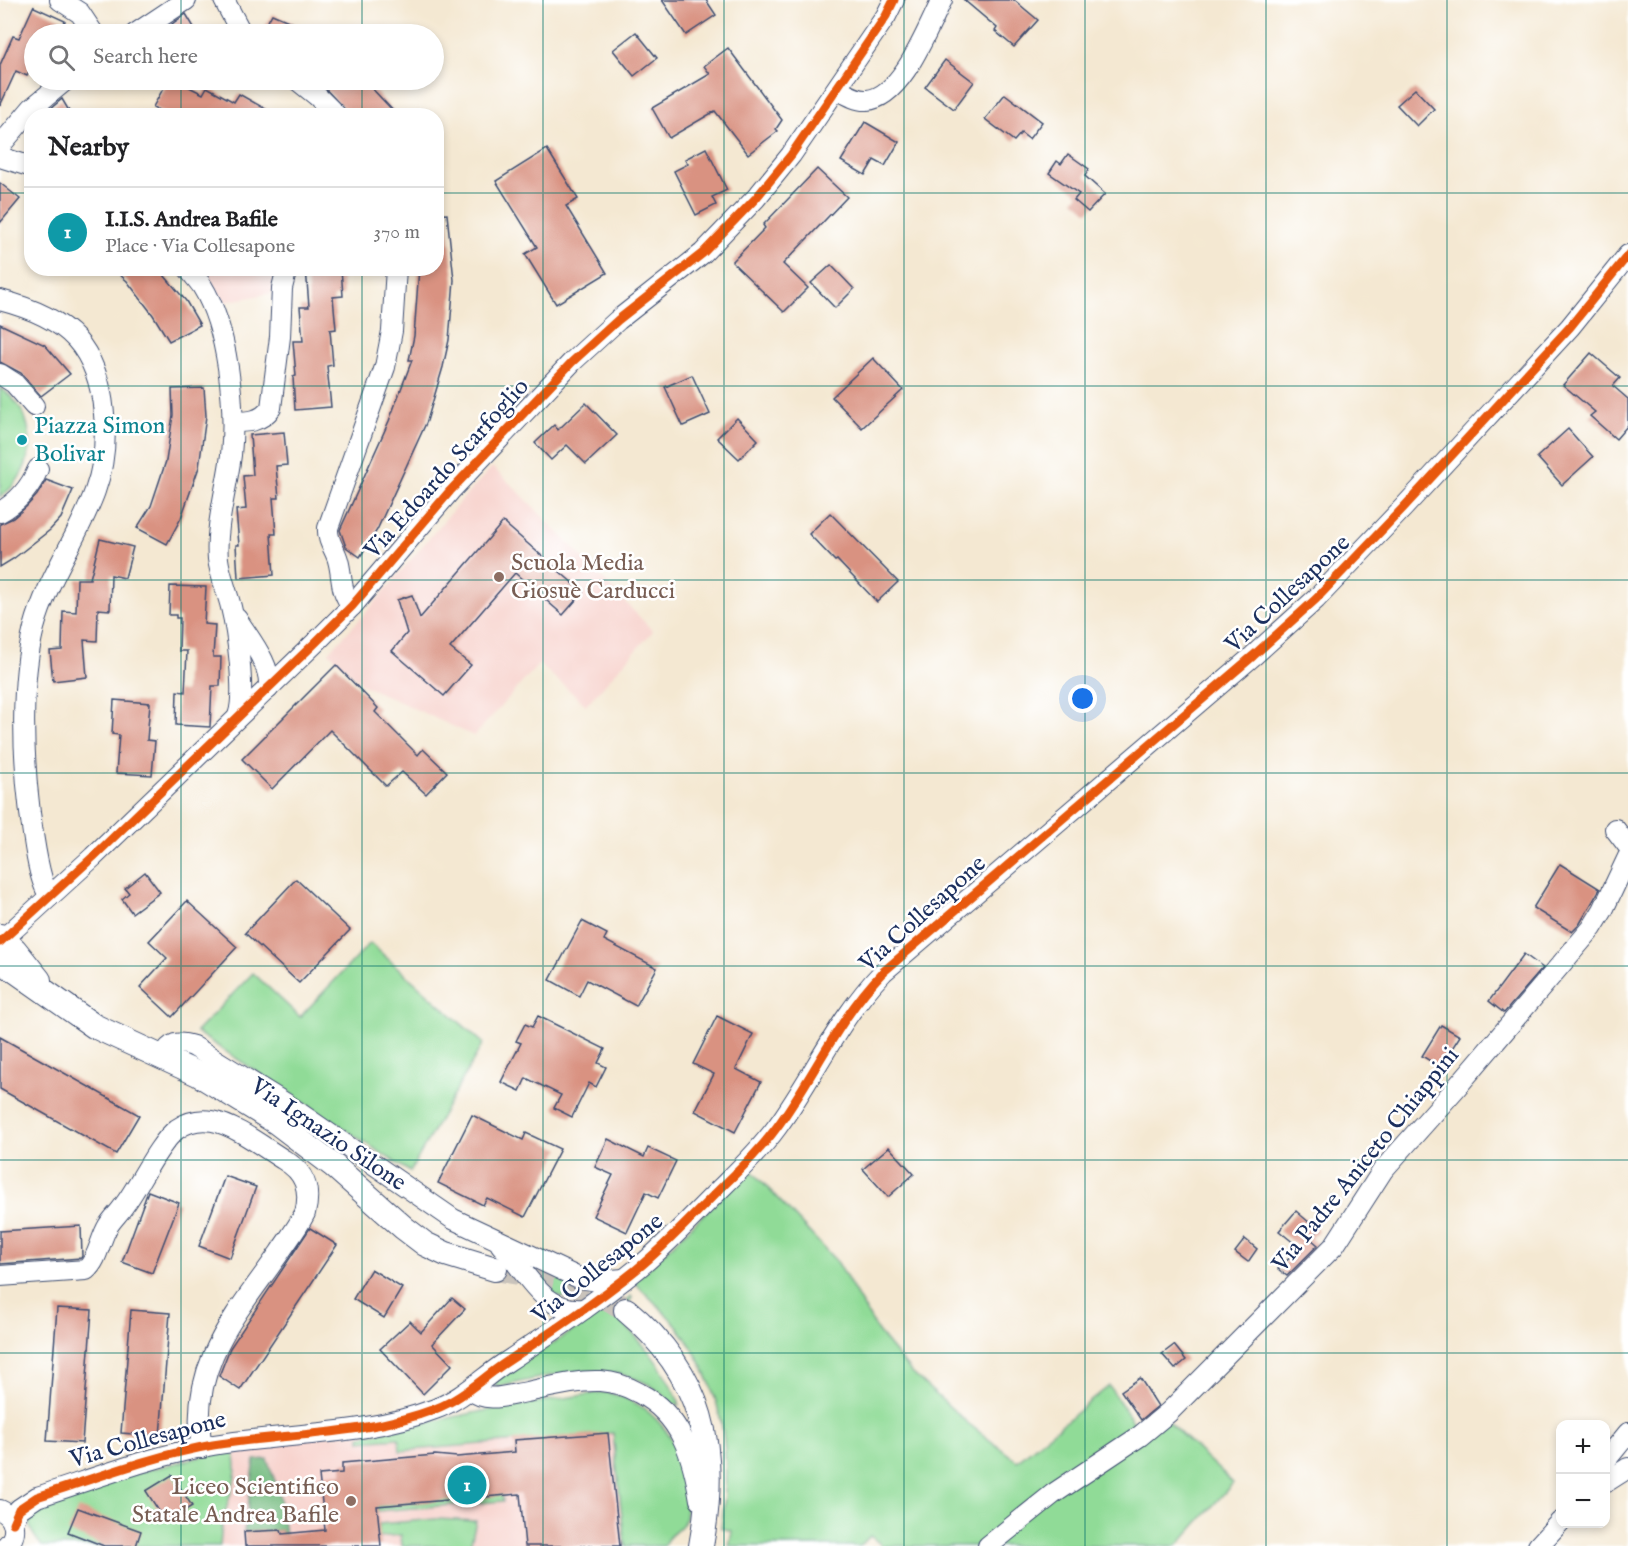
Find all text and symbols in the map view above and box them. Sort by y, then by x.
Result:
search box [24,24,444,90]
icon: search [45,41,78,74]
text: Search here [93,43,198,71]
text: Nearby [48,131,129,164]
text: I.I.S. Andrea Bafile [105,206,278,234]
text: 1 [64,220,71,245]
text: 370 m [374,220,420,245]
text: Place · Via Collesapone [105,234,295,259]
street label: Via Edoardo Scarfoglio [357,372,536,566]
place label: Piazza Simon Bolivar [34,411,166,470]
marker: Piazza Simon Bolivar [15,433,29,447]
street label: Via Collesapone [1218,528,1357,661]
place label: Scuola Media Giosuè Carducci [511,548,675,607]
marker: Scuola Media Giosuè Carducci [492,570,506,584]
your location [1068,684,1097,713]
street label: Via Collesapone [852,849,993,980]
street label: Via Padre Aniceto Chiappini [1265,1041,1466,1280]
street label: Via Ignazio Silone [243,1071,412,1199]
street label: Via Collesapone [525,1207,670,1332]
street label: Via Collesapone [66,1404,229,1476]
map controls [1556,1420,1610,1528]
button: + [1556,1420,1610,1474]
pin: 1 [448,1462,486,1508]
place label: Liceo Scientifico Statale Andrea Bafile [132,1472,339,1531]
button: − [1556,1474,1610,1528]
marker: Liceo Scientifico Statale Andrea Bafile [344,1494,358,1508]

